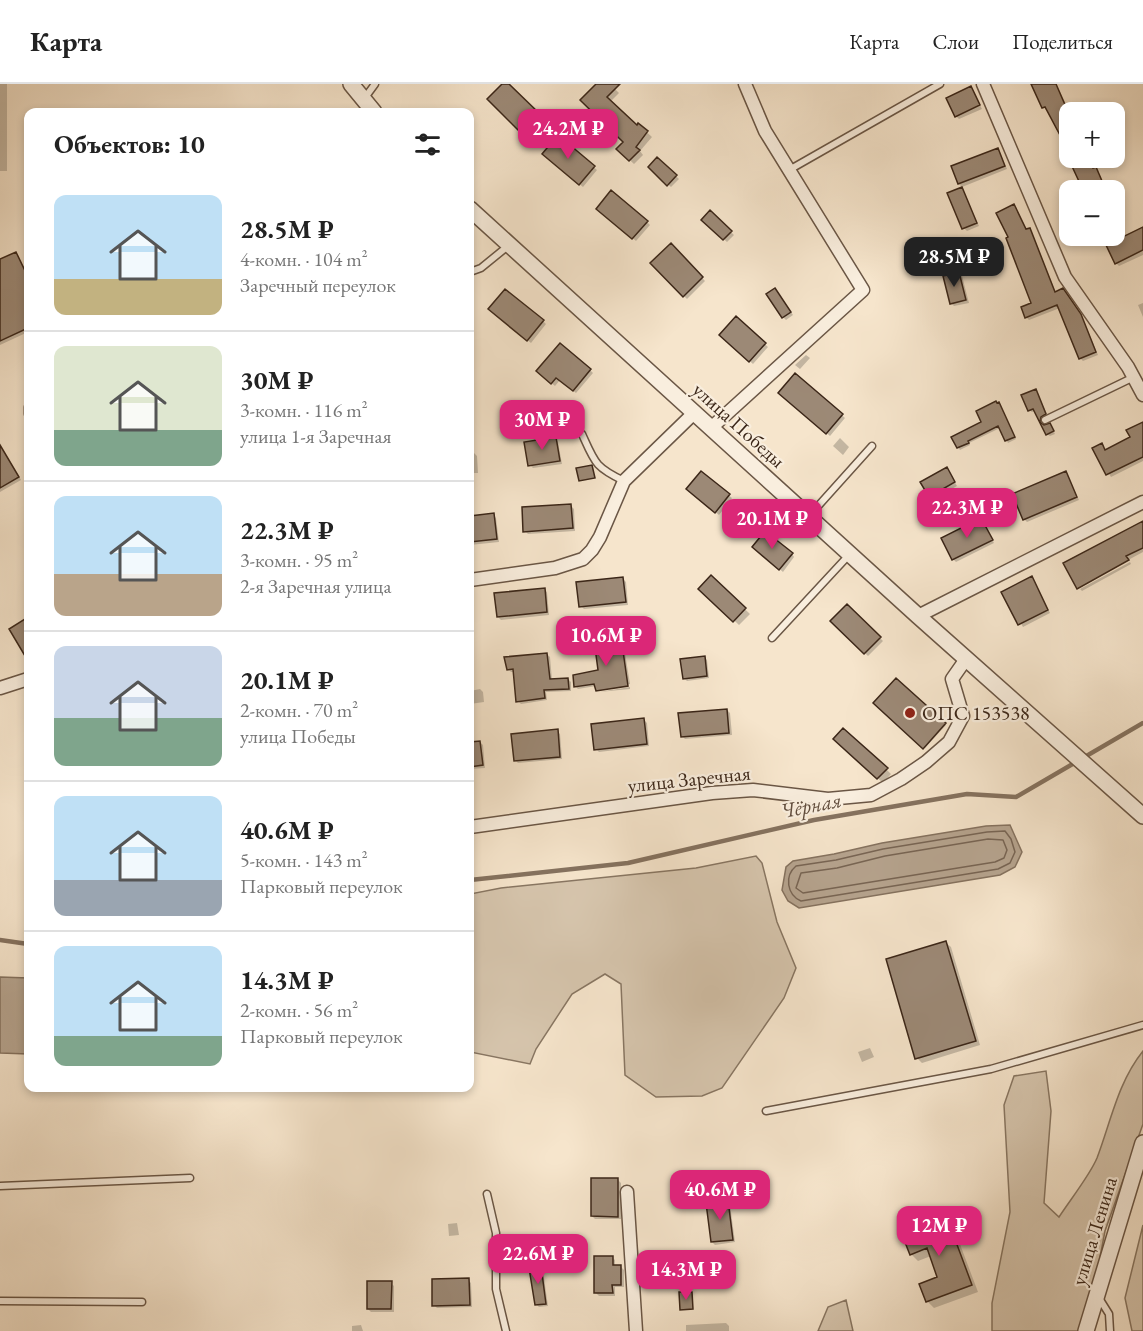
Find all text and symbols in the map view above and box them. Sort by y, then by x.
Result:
text: Карта [30,23,102,59]
text: Карта [849,28,899,55]
text: Слои [932,28,979,55]
text: Поделиться [1012,28,1113,55]
map controls [1059,102,1125,246]
button: + [1059,102,1125,168]
pin: 24.2M ₽ [513,109,623,160]
text: 24.2M ₽ [532,115,604,141]
text: Объектов: 10 [54,127,205,161]
icon: filters [411,128,444,161]
button: − [1059,180,1125,246]
text: 28.5M ₽ [240,212,334,246]
icon: home [102,219,174,291]
pin: 28.5M ₽ [899,237,1009,288]
text: 28.5M ₽ [918,243,990,269]
text: 4-комн. · 104 m² [240,246,368,272]
text: Заречный переулок [240,272,396,298]
text: 30M ₽ [240,363,314,397]
icon: home [102,370,174,442]
street label: улица Победы [687,377,791,473]
text: 3-комн. · 116 m² [240,397,368,423]
pin: 30M ₽ [500,400,584,451]
text: 30M ₽ [514,406,570,432]
text: улица 1-я Заречная [240,423,391,449]
pin: 22.3M ₽ [912,488,1022,539]
text: 22.3M ₽ [931,494,1003,520]
pin: 20.1M ₽ [717,499,827,550]
text: 20.1M ₽ [736,505,808,531]
text: 22.3M ₽ [240,513,334,547]
icon: home [102,520,174,592]
text: 3-комн. · 95 m² [240,547,358,573]
text: 2-я Заречная улица [240,573,391,599]
pin: 10.6M ₽ [551,616,661,667]
text: 10.6M ₽ [570,622,642,648]
text: 20.1M ₽ [240,663,334,697]
icon: home [102,670,174,742]
text: 2-комн. · 70 m² [240,697,358,723]
place label: ОПС 153538 [922,700,1030,726]
marker: ОПС 153538 [903,706,917,720]
text: улица Победы [240,723,356,749]
street label: улица Заречная [626,760,752,798]
water label: Чёрная [778,786,844,824]
text: 40.6M ₽ [240,813,334,847]
icon: home [102,820,174,892]
text: 5-комн. · 143 m² [240,847,368,873]
text: Парковый переулок [240,873,403,899]
text: 14.3M ₽ [240,963,334,997]
icon: home [102,970,174,1042]
text: 2-комн. · 56 m² [240,997,358,1023]
text: Парковый переулок [240,1023,403,1049]
pin: 40.6M ₽ [665,1170,775,1221]
street label: улица Ленина [1065,1174,1123,1288]
text: 40.6M ₽ [684,1176,756,1202]
pin: 12M ₽ [897,1206,981,1257]
text: 12M ₽ [911,1212,967,1238]
pin: 22.6M ₽ [483,1234,593,1285]
text: 22.6M ₽ [502,1240,574,1266]
pin: 14.3M ₽ [631,1250,741,1301]
text: 14.3M ₽ [650,1256,722,1282]

